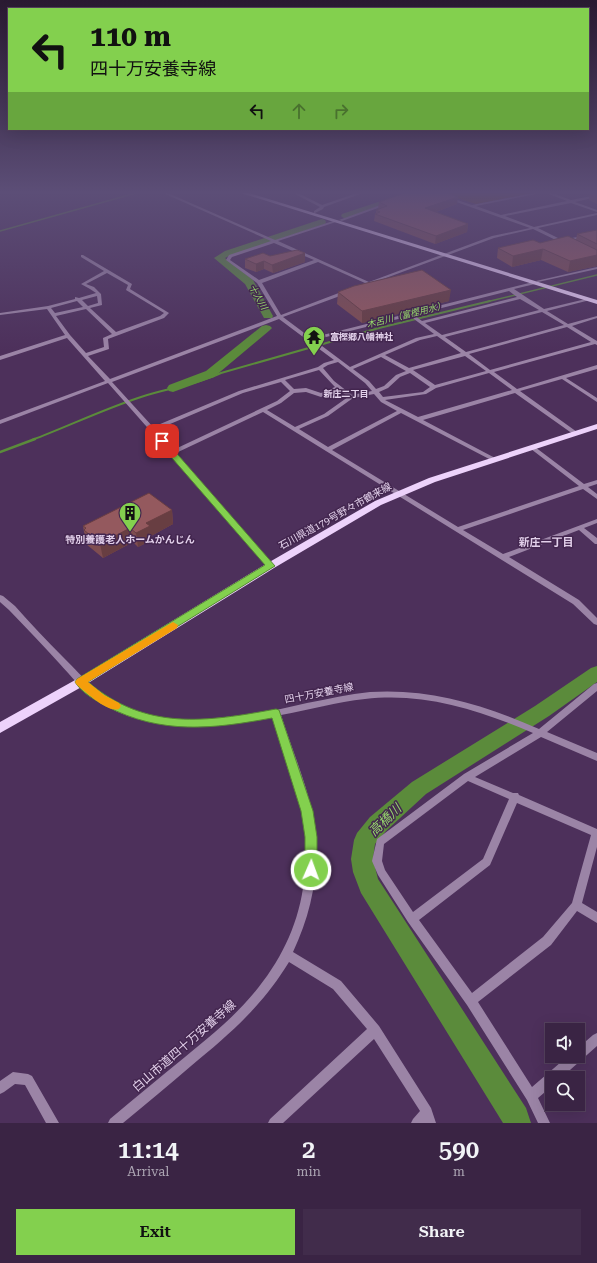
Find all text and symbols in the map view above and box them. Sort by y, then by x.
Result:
text: 110 m [90,20,171,53]
icon: left [24,24,76,76]
text: 四十万安養寺線 [90,58,216,79]
icon: left [246,100,268,122]
icon: ahead [288,100,310,122]
icon: right [330,100,352,122]
water label: 十人川 [247,283,270,312]
water label: 木呂川（富樫用水） [365,300,447,330]
temple icon: 富樫郷八幡神社 [301,324,327,357]
place label: 富樫郷八幡神社 [330,331,393,342]
district label: 新庄二丁目 [323,389,369,399]
pin [145,424,179,458]
icon: arrive [151,430,173,452]
street label: 石川県道179号野々市鶴来線 [277,480,393,552]
building icon: 特別養護老人ホームかんじん [117,500,143,533]
place label: 特別養護老人ホームかんじん [65,534,195,545]
district label: 新庄一丁目 [519,536,574,549]
street label: 四十万安養寺線 [284,681,354,705]
water label: 高橋川 [366,800,406,839]
position arrow [290,849,332,891]
street label: 白山市道四十万安養寺線 [130,997,238,1095]
map controls [545,1023,585,1111]
button: sound [545,1023,585,1063]
button: search [545,1071,585,1111]
text: 11:14 [118,1136,179,1164]
text: 2 [302,1136,315,1164]
text: 590 [439,1136,479,1164]
text: Arrival [127,1164,169,1179]
text: min [297,1164,321,1179]
text: m [453,1164,465,1179]
button: Exit [16,1209,295,1255]
button: Share [303,1209,581,1255]

